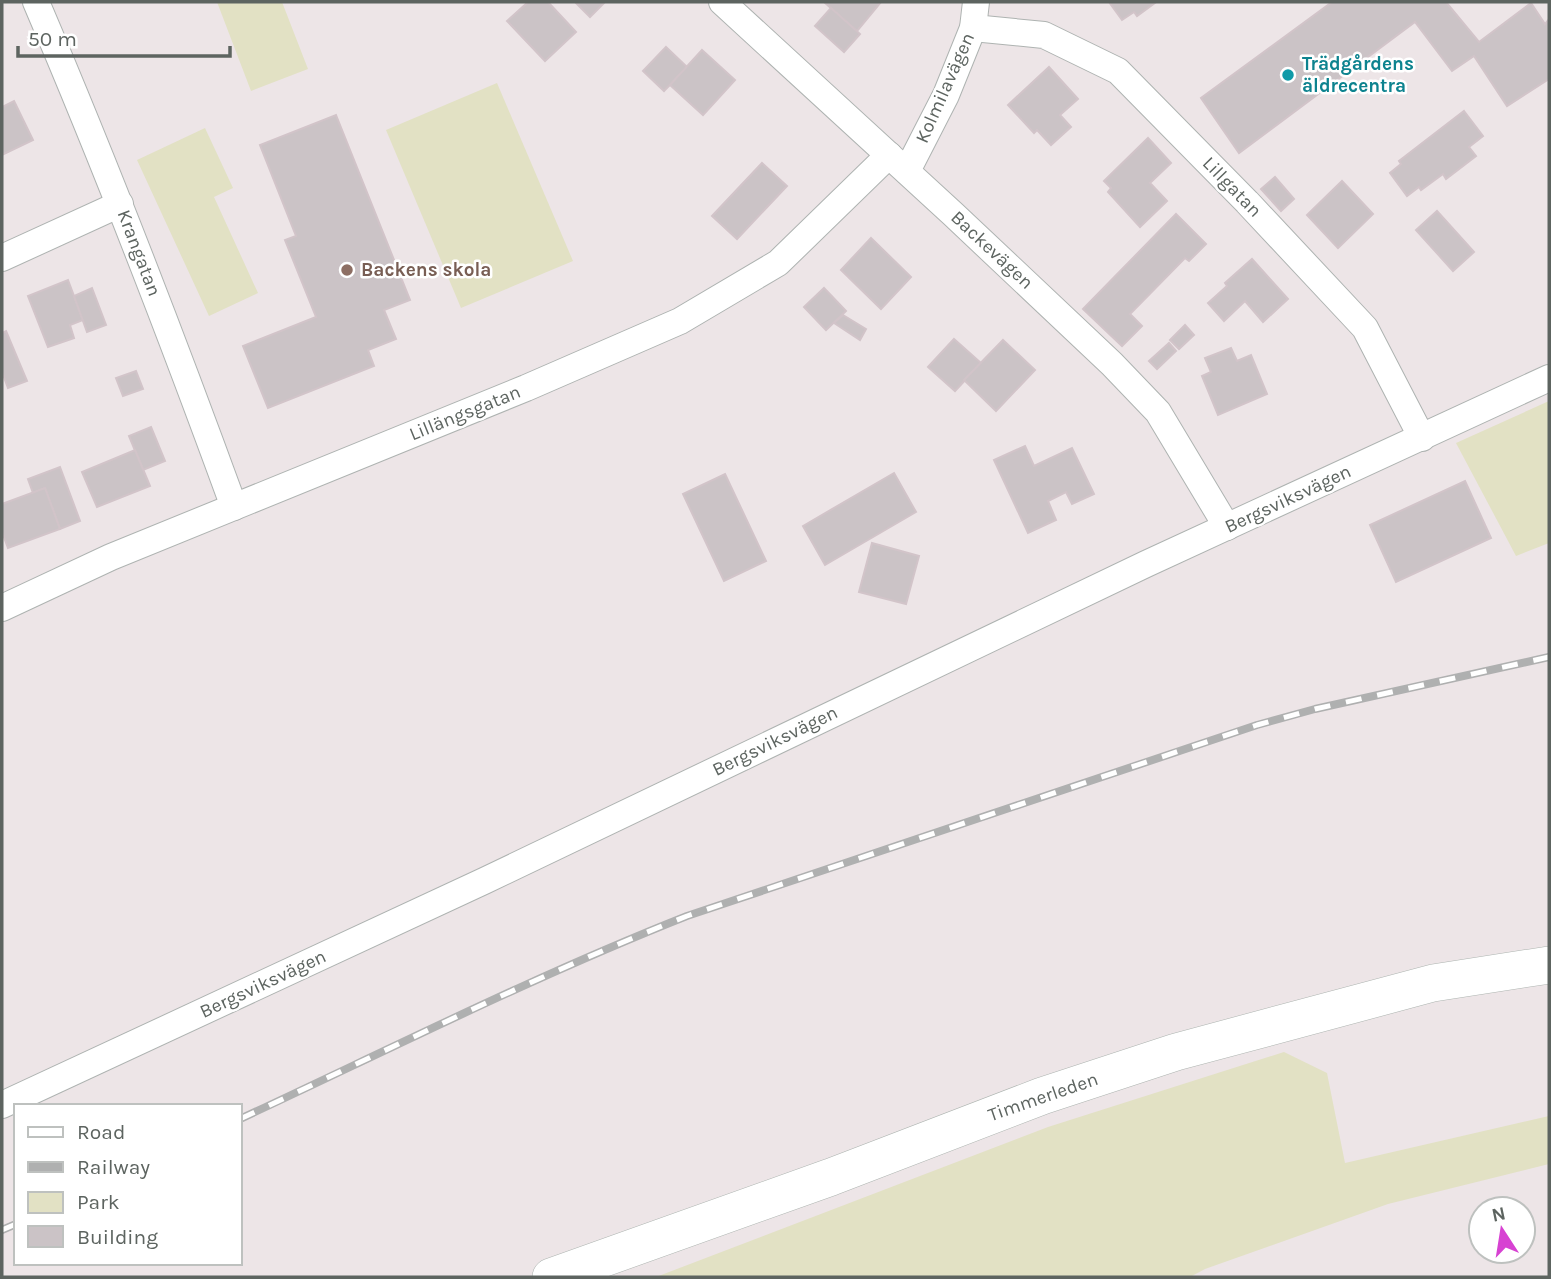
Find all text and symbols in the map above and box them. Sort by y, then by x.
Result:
scale bar [18,14,229,58]
text: 50 m [28,27,77,51]
street label: Kolmilavägen [911,29,979,147]
place label: Trädgårdens äldrecentra [1302,53,1414,97]
marker: Trädgårdens äldrecentra [1280,67,1296,83]
street label: Lillgatan [1198,152,1266,222]
street label: Backevägen [946,206,1038,294]
street label: Krangatan [112,207,166,299]
place label: Backens skola [361,259,491,281]
marker: Backens skola [339,262,355,278]
street label: Lillängsgatan [406,381,524,445]
street label: Bergsviksvägen [1221,460,1355,538]
street label: Bergsviksvägen [709,701,841,781]
street label: Bergsviksvägen [196,945,330,1023]
street label: Timmerleden [985,1068,1101,1126]
legend [14,1104,242,1265]
text: Road [77,1120,125,1144]
text: Railway [77,1155,150,1179]
text: Park [77,1190,120,1214]
north arrow [1467,1195,1537,1265]
text: N [1490,1202,1508,1227]
text: Building [77,1225,158,1249]

